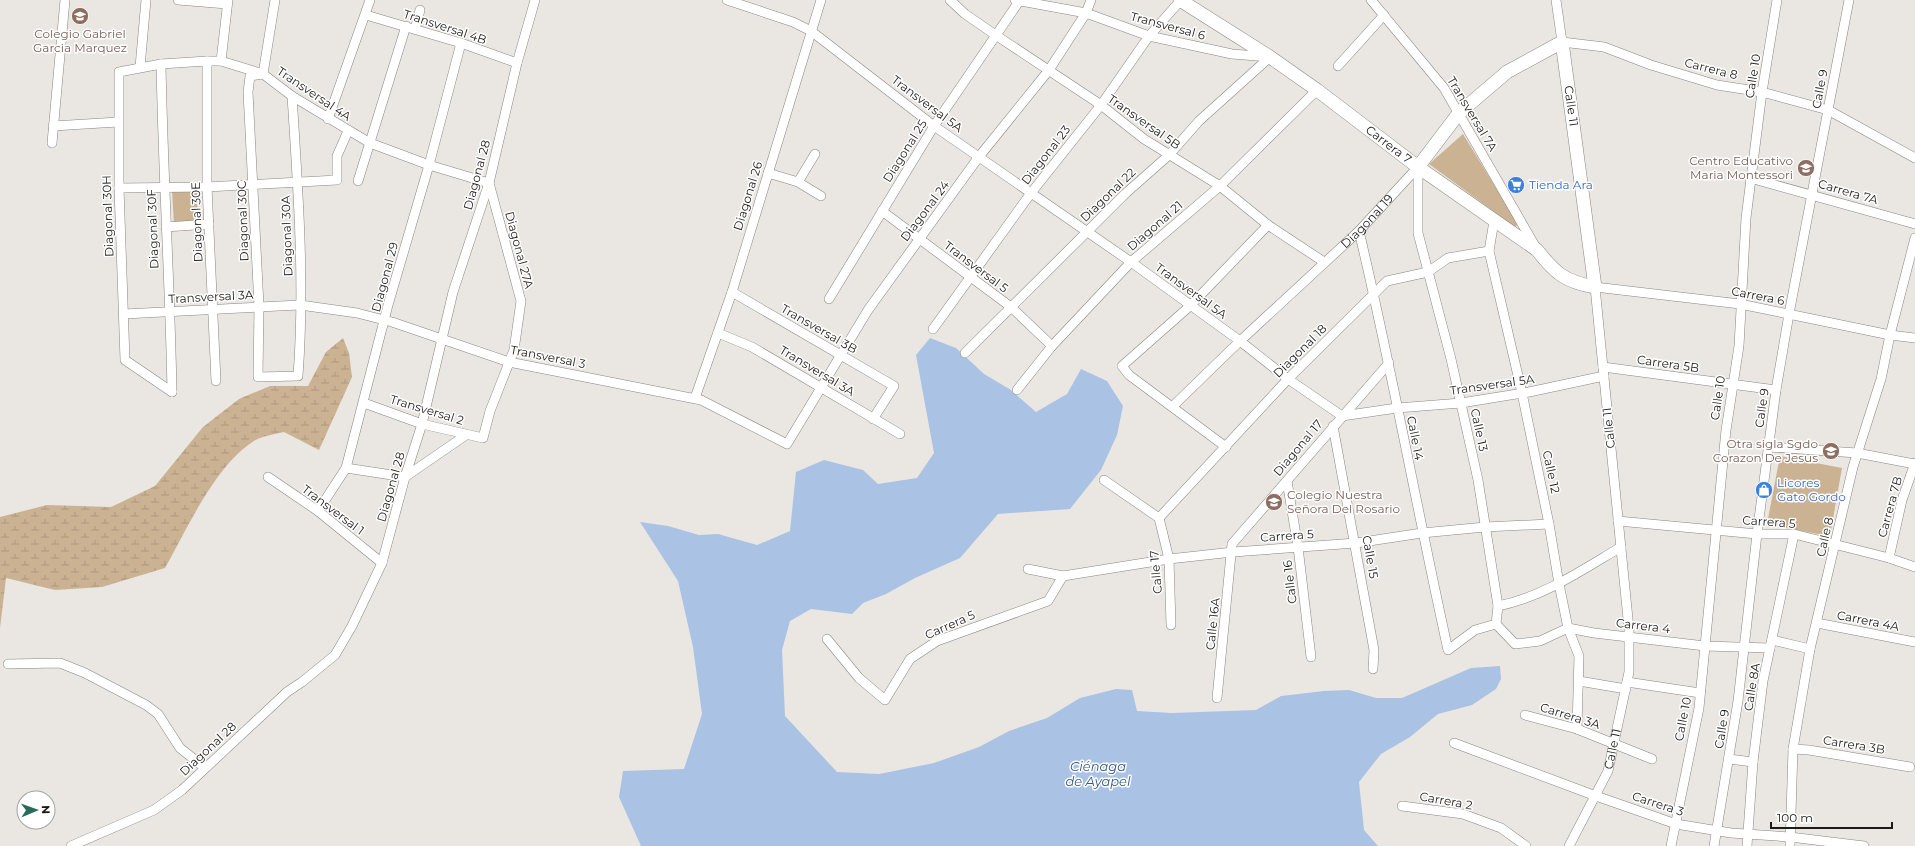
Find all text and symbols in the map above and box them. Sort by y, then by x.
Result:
school or university icon: Colegio Gabriel Garcia Marquez [70,6,90,26]
street label: Transversal 4B [402,6,489,47]
street label: Transversal 6 [1129,8,1207,43]
place label: Colegio Gabriel Garcia Marquez [33,26,127,55]
street label: Calle 10 [1742,53,1763,99]
street label: Carrera 8 [1683,55,1740,82]
street label: Transversal 4A [274,63,355,124]
street label: Calle 9 [1808,68,1831,110]
street label: Transversal 5A [889,72,966,135]
street label: Transversal 7A [1444,74,1501,154]
street label: Calle 11 [1561,85,1582,127]
street label: Transversal 5B [1105,91,1184,152]
street label: Diagonal 25 [879,116,930,185]
street label: Diagonal 23 [1018,122,1074,187]
street label: Carrera 7 [1363,122,1415,166]
street label: Diagonal 28 [460,138,493,212]
place label: Centro Educativo Maria Montessori [1689,153,1793,182]
school or university icon: Centro Educativo Maria Montessori [1796,158,1816,178]
street label: Diagonal 26 [730,159,765,232]
street label: Diagonal 22 [1077,164,1139,225]
street label: Diagonal 30H [99,175,116,257]
supermarket icon: Tienda Ara [1506,175,1526,195]
street label: Carrera 7A [1816,176,1880,207]
street label: Diagonal 24 [897,177,952,244]
place label: Tienda Ara [1529,177,1593,192]
street label: Diagonal 30C [234,180,251,262]
street label: Diagonal 30E [188,182,205,262]
street label: Diagonal 30F [144,188,161,269]
street label: Diagonal 19 [1337,191,1396,251]
street label: Diagonal 30A [278,195,295,277]
street label: Diagonal 21 [1124,197,1186,254]
street label: Diagonal 27A [502,210,537,290]
street label: Transversal 5 [941,238,1011,296]
street label: Diagonal 29 [368,240,401,313]
street label: Transversal 5A [1152,260,1230,322]
street label: Carrera 6 [1730,283,1786,308]
street label: Transversal 3A [168,287,254,306]
street label: Transversal 3B [778,301,860,356]
street label: Diagonal 18 [1270,321,1330,381]
street label: Transversal 3 [509,342,587,371]
street label: Transversal 3A [777,342,858,399]
street label: Carrera 5B [1636,352,1700,375]
street label: Transversal 5A [1449,371,1535,398]
street label: Calle 10 [1707,375,1728,421]
street label: Calle 9 [1751,387,1772,429]
street label: Transversal 2 [388,391,466,428]
street label: Calle 13 [1468,407,1491,453]
street label: Calle 11 [1599,407,1618,449]
street label: Calle 14 [1404,415,1427,461]
street label: Diagonal 17 [1270,416,1326,479]
place label: Otra sigla Sgdo Corazon De Jesus [1713,436,1818,465]
school or university icon: Otra sigla Sgdo Corazon De Jesus [1821,441,1841,461]
street label: Calle 12 [1540,449,1563,495]
street label: Diagonal 28 [373,450,408,524]
place label: Licores Gato Gordo [1777,475,1846,504]
street label: Carrera 7B [1874,475,1905,539]
shop icon: Licores Gato Gordo [1754,480,1774,500]
street label: Transversal 1 [299,481,367,538]
place label: Colegio Nuestra Señora Del Rosario [1287,487,1400,516]
school or university icon: Colegio Nuestra Señora Del Rosario [1264,492,1284,512]
street label: Carrera 5 [1742,512,1796,531]
street label: Calle 8 [1813,515,1836,558]
street label: Carrera 5 [1260,526,1314,545]
street label: Calle 15 [1359,534,1382,580]
street label: Calle 17 [1146,550,1165,594]
street label: Calle 16 [1279,559,1300,605]
street label: Calle 16A [1202,597,1223,651]
street label: Carrera 5 [922,607,977,642]
street label: Carrera 4A [1836,607,1901,634]
street label: Carrera 4 [1615,615,1671,636]
street label: Calle 8A [1740,661,1763,712]
street label: Calle 10 [1671,696,1694,742]
street label: Carrera 3A [1538,699,1602,732]
street label: Calle 9 [1711,708,1732,750]
street label: Diagonal 28 [176,718,239,779]
street label: Calle 11 [1601,727,1624,771]
street label: Carrera 3B [1822,732,1886,757]
water label: Ciénaga de Ayapel [1066,758,1131,789]
street label: Carrera 2 [1418,788,1474,813]
street label: Carrera 3 [1630,788,1686,819]
north arrow [16,790,56,830]
scale bar [1771,804,1892,830]
text: N [39,805,53,814]
text: 100 m [1777,810,1813,825]

